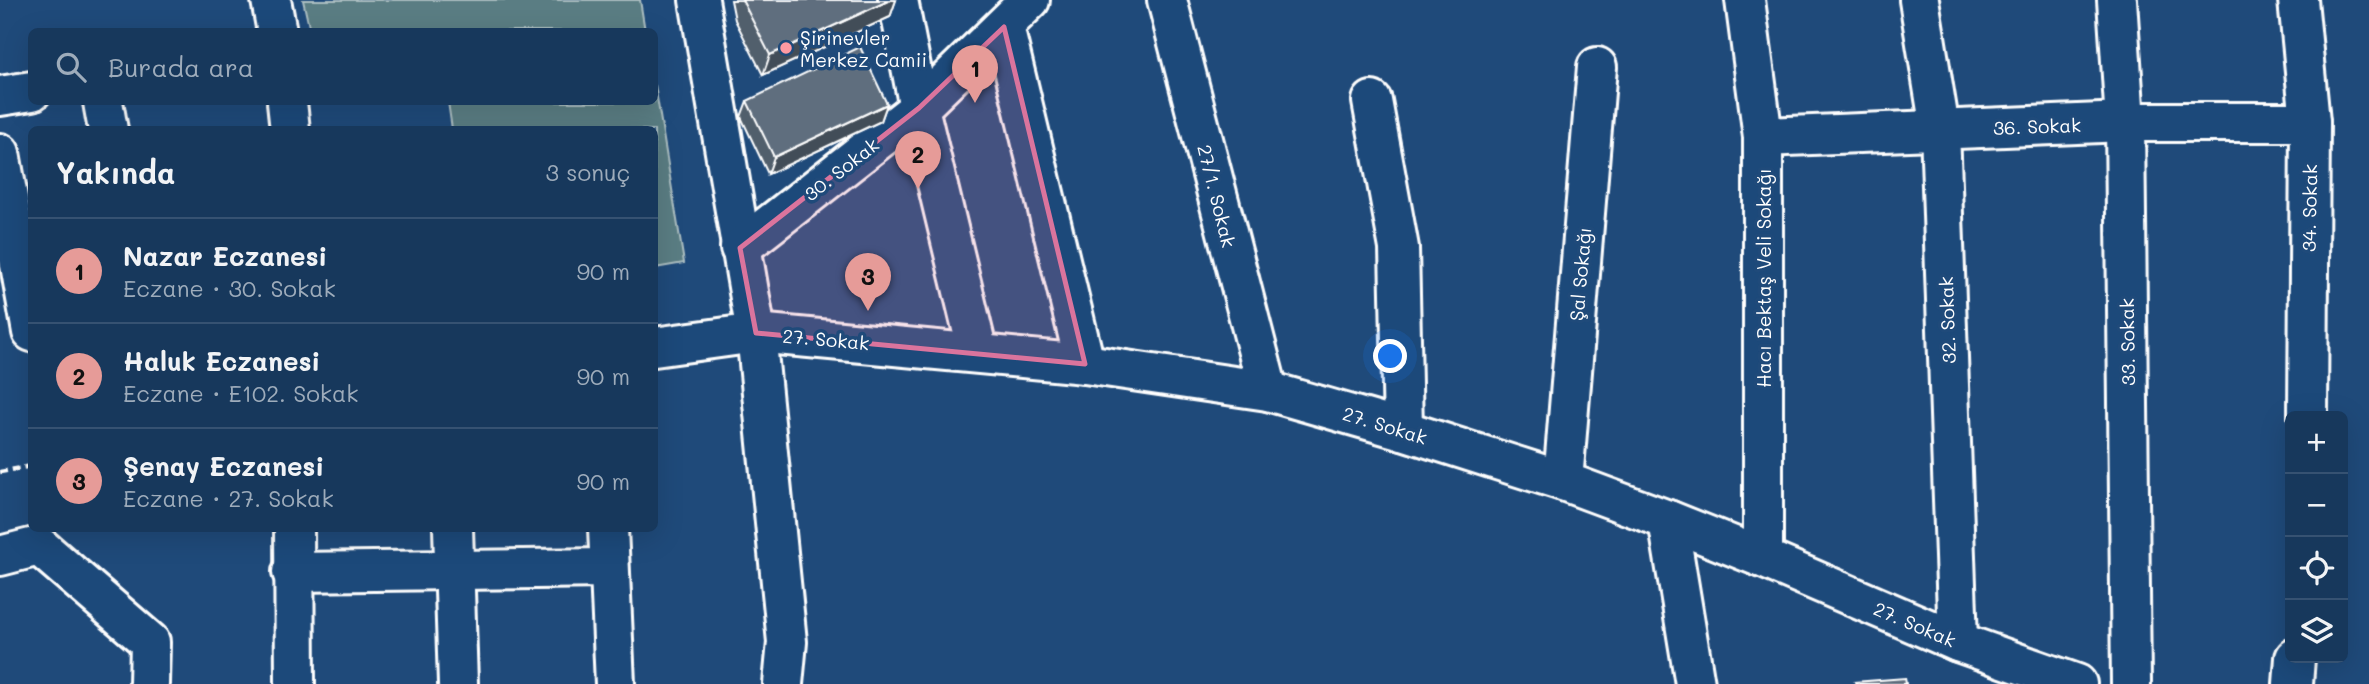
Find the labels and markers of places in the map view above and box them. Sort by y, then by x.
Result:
place label: Şirinevler Merkez Camii [800,25,927,72]
marker: Şirinevler Merkez Camii [778,40,794,56]
pin: 1 [952,45,998,103]
pin: 2 [895,131,941,189]
pin: 3 [845,253,891,311]

